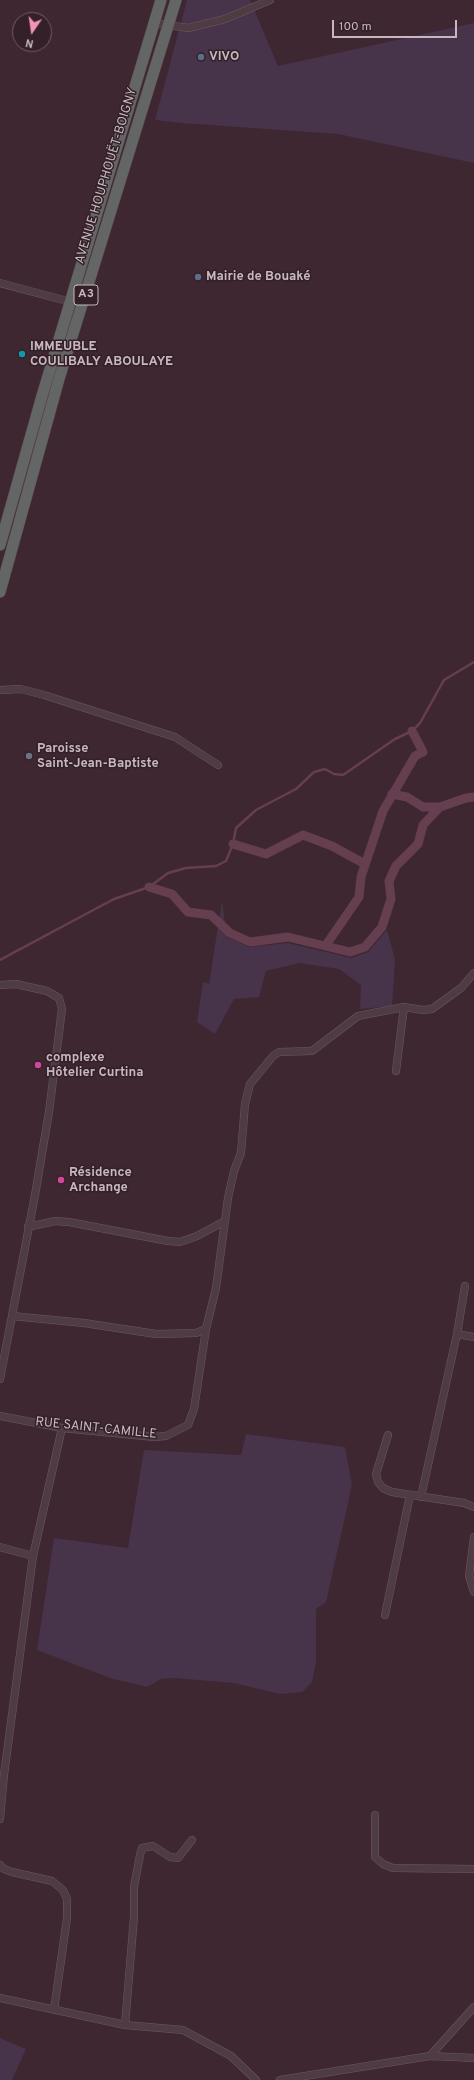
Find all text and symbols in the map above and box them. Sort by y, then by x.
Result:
north arrow [12,12,52,52]
scale bar [334,12,459,38]
text: 100 m [339,19,372,35]
text: N [24,35,35,50]
place label: VIVO [209,49,239,65]
marker: VIVO [196,52,206,62]
street label: AVENUE HOUPHOUËT-BOIGNY [73,86,141,266]
place label: Mairie de Bouaké [206,269,311,285]
marker: Mairie de Bouaké [193,272,203,282]
road number: A3 [74,285,98,305]
place label: IMMEUBLE COULIBALY ABOULAYE [30,339,173,370]
marker: IMMEUBLE COULIBALY ABOULAYE [17,349,27,359]
place label: Paroisse Saint-Jean-Baptiste [37,741,159,772]
marker: Paroisse Saint-Jean-Baptiste [24,751,34,761]
place label: complexe Hôtelier Curtina [46,1050,143,1081]
marker: complexe Hôtelier Curtina [33,1060,43,1070]
place label: Résidence Archange [69,1165,132,1196]
marker: Résidence Archange [56,1175,66,1185]
street label: RUE SAINT-CAMILLE [34,1415,158,1443]

